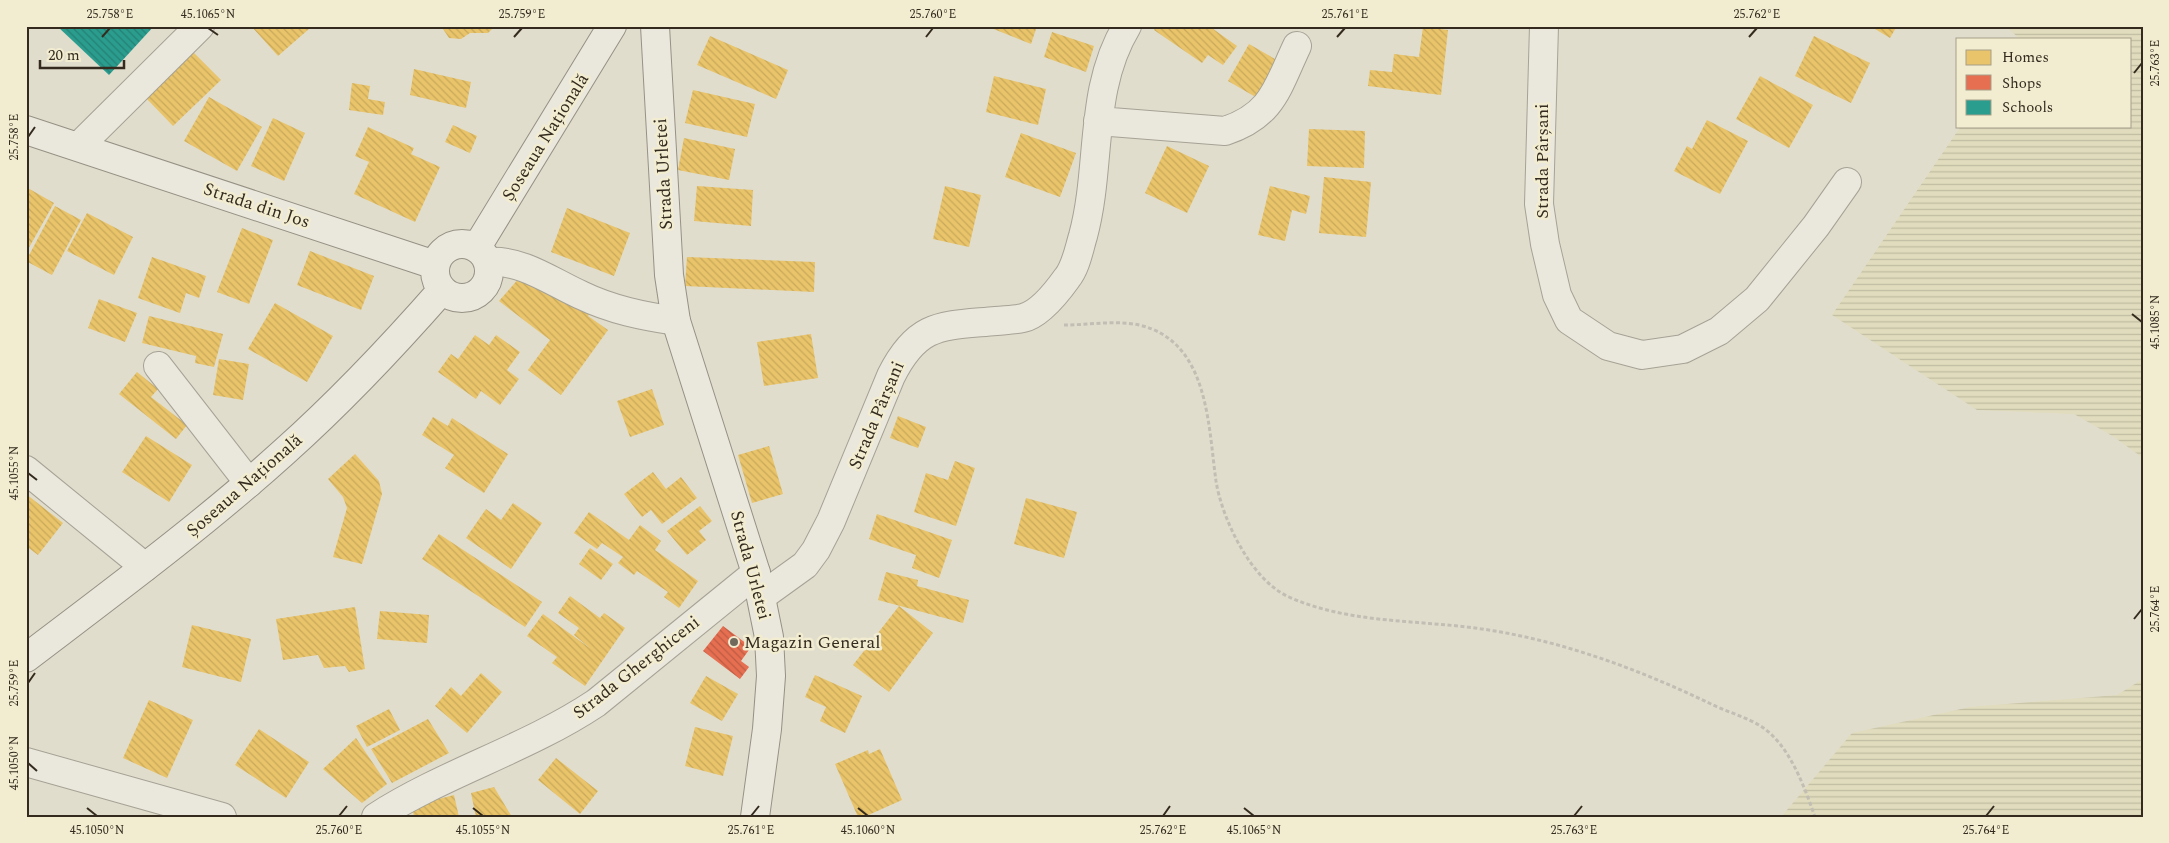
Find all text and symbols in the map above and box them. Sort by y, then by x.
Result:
text: 25.758°E [87,5,133,24]
text: 45.1065°N [181,5,235,24]
text: 25.759°E [499,5,545,24]
text: 25.760°E [910,5,956,24]
text: 25.761°E [1322,5,1368,24]
text: 25.762°E [1734,5,1780,24]
scale bar [40,38,124,70]
legend [1956,38,2132,128]
text: 25.763°E [2146,40,2165,86]
text: 20 m [48,44,80,67]
text: Homes [2002,46,2049,69]
street label: Șoseaua Națională [495,68,596,206]
text: Shops [2002,72,2042,95]
text: Schools [2002,96,2053,119]
street label: Strada Pârșani [1529,103,1556,219]
text: 25.758°E [5,114,24,160]
street label: Strada Urletei [647,117,680,231]
street label: Strada din Jos [200,176,314,235]
text: 45.1085°N [2146,295,2165,349]
street label: Strada Pârșani [841,357,911,474]
street label: Șoseaua Națională [180,427,309,544]
text: 45.1055°N [5,446,24,500]
street label: Strada Urletei [723,508,778,623]
text: 25.764°E [2146,586,2165,632]
street label: Strada Gherghiceni [567,609,706,726]
place label: Magazin General [744,629,881,656]
marker: Magazin General [728,636,740,648]
text: 25.759°E [5,660,24,706]
text: 45.1050°N [5,736,24,790]
text: 45.1050°N [70,821,124,840]
text: 25.760°E [316,821,362,840]
text: 45.1055°N [456,821,510,840]
text: 25.761°E [728,821,774,840]
text: 45.1060°N [841,821,895,840]
text: 25.762°E [1140,821,1186,840]
text: 45.1065°N [1227,821,1281,840]
text: 25.763°E [1551,821,1597,840]
text: 25.764°E [1963,821,2009,840]

